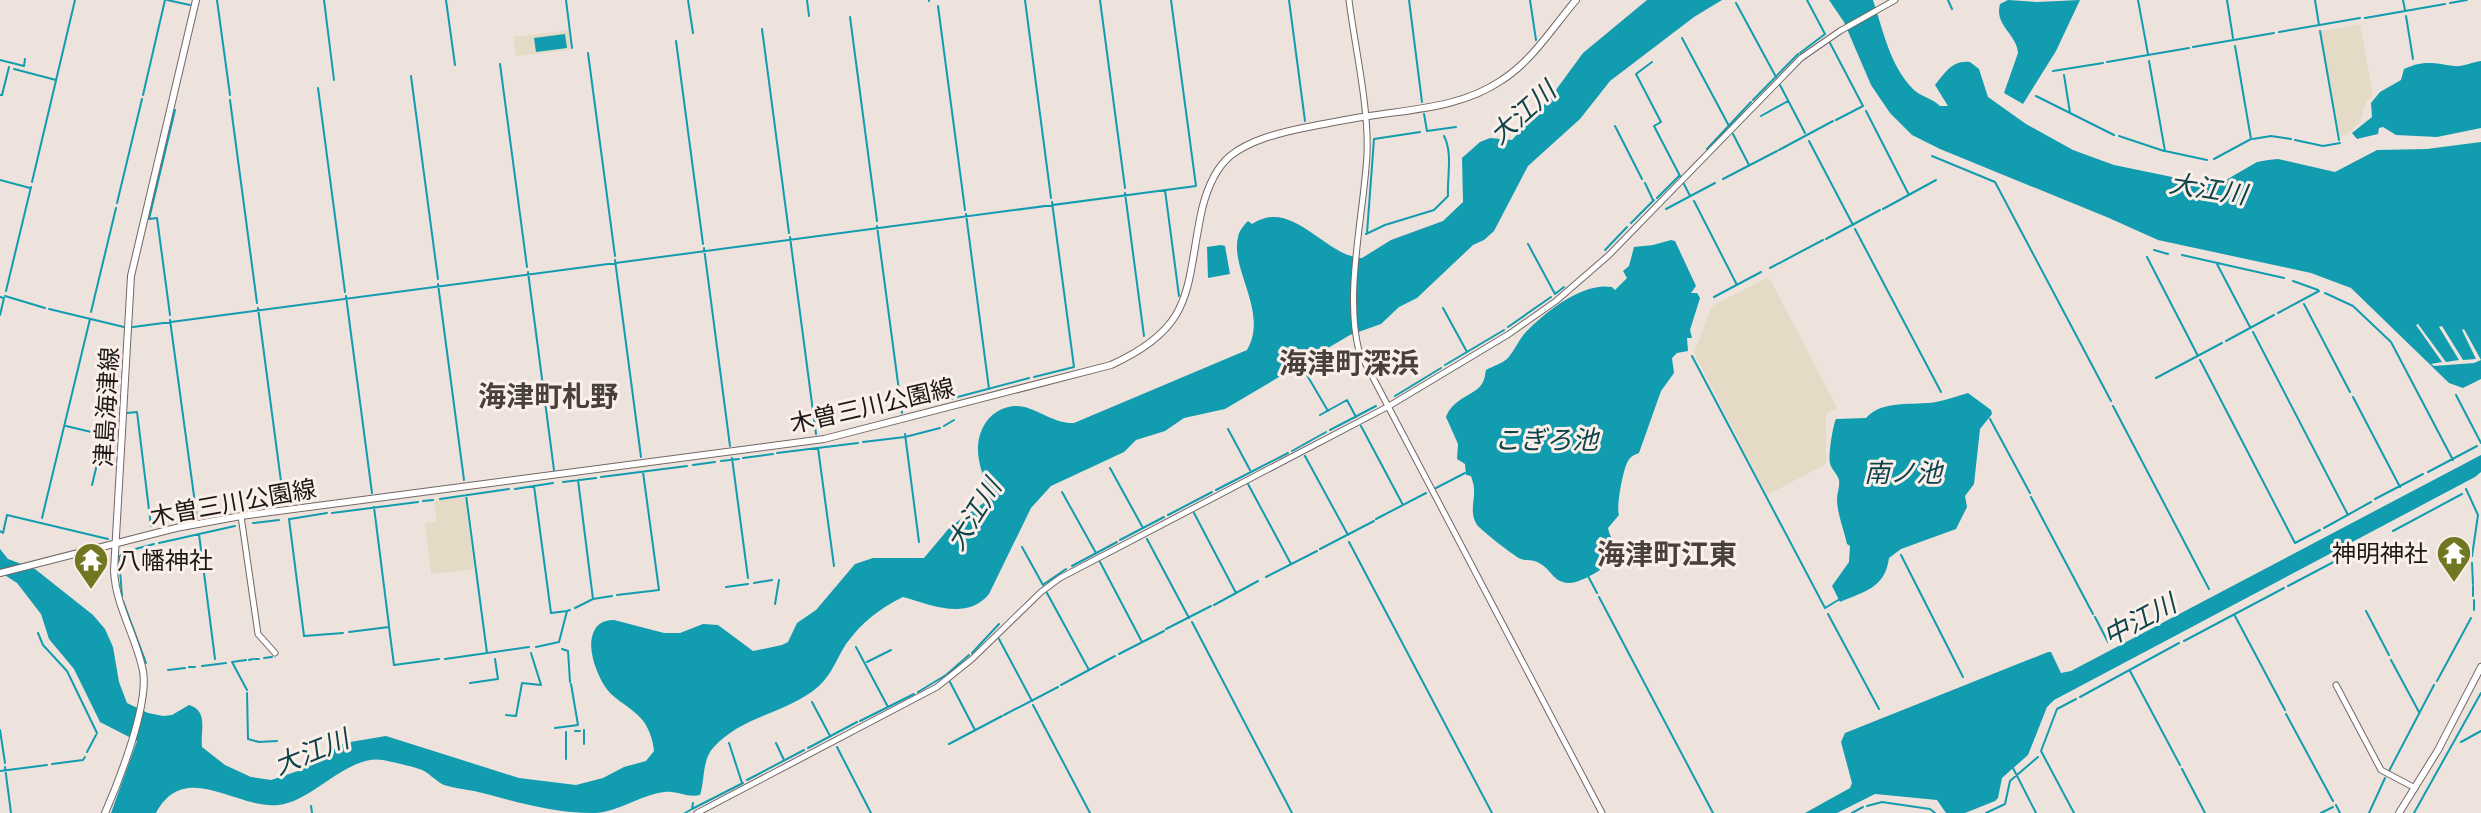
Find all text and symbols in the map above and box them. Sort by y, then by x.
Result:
water label: 大江川 [1482,71,1565,151]
water label: 大江川 [2167,165,2252,211]
district label: 海津町深浜 [1279,344,1419,381]
street label: 津島海津線 [87,346,125,468]
street label: 木曽三川公園線 [787,371,957,439]
district label: 海津町札野 [478,377,618,414]
water label: こぎろ池 [1494,422,1601,456]
water label: 南ノ池 [1864,455,1945,489]
water label: 大江川 [938,469,1010,556]
street label: 木曽三川公園線 [147,472,319,532]
temple icon: 神明神社 [2435,534,2473,584]
district label: 海津町江東 [1597,535,1737,572]
place label: 神明神社 [2332,537,2428,569]
temple icon: 八幡神社 [72,541,110,591]
place label: 八幡神社 [117,544,213,576]
water label: 中江川 [2097,584,2184,652]
water label: 大江川 [268,720,356,781]

